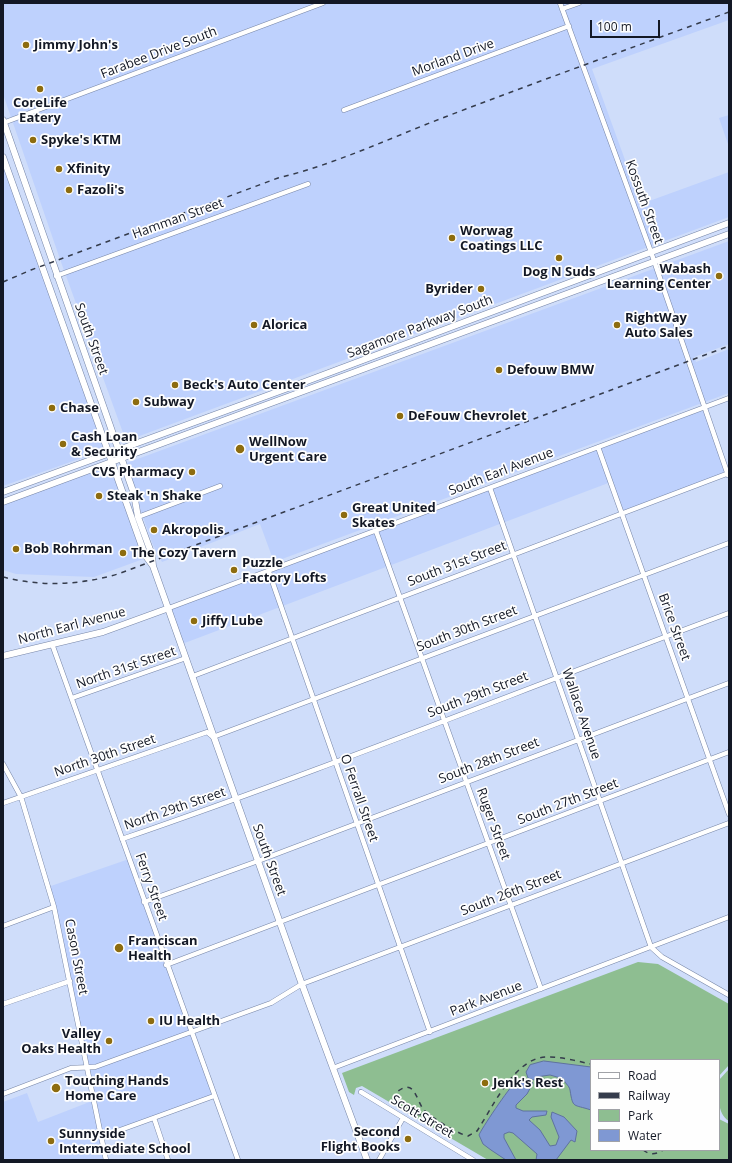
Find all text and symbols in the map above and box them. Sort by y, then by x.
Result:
scale bar [592,12,662,38]
text: 100 m [597,18,632,35]
street label: Farabee Drive South [99,24,219,82]
street label: Morland Drive [410,36,496,80]
place label: Jimmy John's [34,37,118,53]
marker: Jimmy John's [21,40,31,50]
marker: CoreLife Eatery [35,84,45,94]
place label: CoreLife Eatery [13,95,67,126]
place label: Spyke's KTM [41,132,121,148]
marker: Spyke's KTM [28,135,38,145]
street label: Kossuth Street [622,158,666,246]
place label: Xfinity [67,161,110,177]
marker: Xfinity [54,164,64,174]
place label: Fazoli's [77,182,124,198]
marker: Fazoli's [64,185,74,195]
street label: Hamman Street [130,195,226,243]
place label: Worwag Coatings LLC [460,223,542,254]
marker: Worwag Coatings LLC [447,233,457,243]
marker: Dog N Suds [554,253,564,263]
place label: Wabash Learning Center [607,261,711,292]
place label: Dog N Suds [523,264,595,280]
marker: Wabash Learning Center [714,271,724,281]
place label: Byrider [425,281,473,297]
marker: Byrider [476,284,486,294]
street label: Sagamore Parkway South [345,292,495,362]
street label: South Street [71,301,111,377]
place label: RightWay Auto Sales [625,310,693,341]
place label: Alorica [262,317,307,333]
marker: Alorica [249,320,259,330]
marker: RightWay Auto Sales [612,320,622,330]
place label: Defouw BMW [507,362,594,378]
marker: Defouw BMW [494,365,504,375]
place label: Beck's Auto Center [183,377,306,393]
marker: Beck's Auto Center [170,380,180,390]
place label: Subway [144,394,194,410]
marker: Subway [131,397,141,407]
place label: Chase [60,400,99,416]
marker: Chase [47,403,57,413]
place label: DeFouw Chevrolet [408,408,527,424]
marker: DeFouw Chevrolet [395,411,405,421]
place label: Cash Loan & Security [71,429,137,460]
place label: WellNow Urgent Care [249,434,327,465]
marker: Cash Loan & Security [58,439,68,449]
marker: WellNow Urgent Care [234,443,246,455]
street label: South Earl Avenue [447,445,555,499]
place label: CVS Pharmacy [92,464,184,480]
marker: CVS Pharmacy [187,467,197,477]
place label: Steak 'n Shake [107,488,201,504]
marker: Steak 'n Shake [94,491,104,501]
place label: Great United Skates [352,500,436,531]
marker: Great United Skates [339,510,349,520]
place label: Akropolis [162,522,224,538]
marker: Akropolis [149,525,159,535]
street label: South 31st Street [406,538,508,590]
place label: Bob Rohrman [24,541,113,557]
marker: Bob Rohrman [11,544,21,554]
place label: The Cozy Tavern [131,545,236,561]
marker: The Cozy Tavern [118,548,128,558]
place label: Puzzle Factory Lofts [242,555,327,586]
marker: Puzzle Factory Lofts [229,565,239,575]
street label: Brice Street [655,591,693,663]
street label: South 30th Street [415,603,519,655]
street label: North Earl Avenue [17,604,127,648]
place label: Jiffy Lube [202,613,263,629]
marker: Jiffy Lube [189,616,199,626]
street label: North 31st Street [74,644,178,692]
street label: Wallace Avenue [558,666,604,762]
street label: South 29th Street [426,669,530,721]
street label: North 30th Street [52,731,158,781]
street label: South 28th Street [437,735,541,787]
street label: O Ferrall Street [337,752,381,844]
street label: South 27th Street [516,776,620,828]
street label: North 29th Street [122,784,228,834]
street label: Ruger Street [473,786,513,862]
street label: South Street [249,822,289,898]
street label: Ferry Street [132,851,170,923]
street label: South 26th Street [459,867,563,919]
street label: Cason Street [61,918,91,996]
place label: Franciscan Health [128,933,198,964]
marker: Franciscan Health [113,942,125,954]
street label: Park Avenue [448,978,524,1020]
place label: IU Health [159,1013,220,1029]
marker: IU Health [146,1016,156,1026]
place label: Valley Oaks Health [21,1026,101,1057]
marker: Valley Oaks Health [104,1036,114,1046]
legend [590,1059,720,1151]
text: Road [628,1067,657,1084]
place label: Touching Hands Home Care [65,1073,169,1104]
place label: Jenk's Rest [493,1075,563,1091]
marker: Jenk's Rest [480,1078,490,1088]
marker: Touching Hands Home Care [50,1082,62,1094]
text: Railway [628,1087,670,1104]
street label: Scott Street [388,1092,456,1142]
text: Park [628,1107,653,1124]
place label: Second Flight Books [321,1124,400,1155]
place label: Sunnyside Intermediate School [59,1126,191,1157]
text: Water [628,1127,662,1144]
marker: Second Flight Books [403,1134,413,1144]
marker: Sunnyside Intermediate School [46,1136,56,1146]

